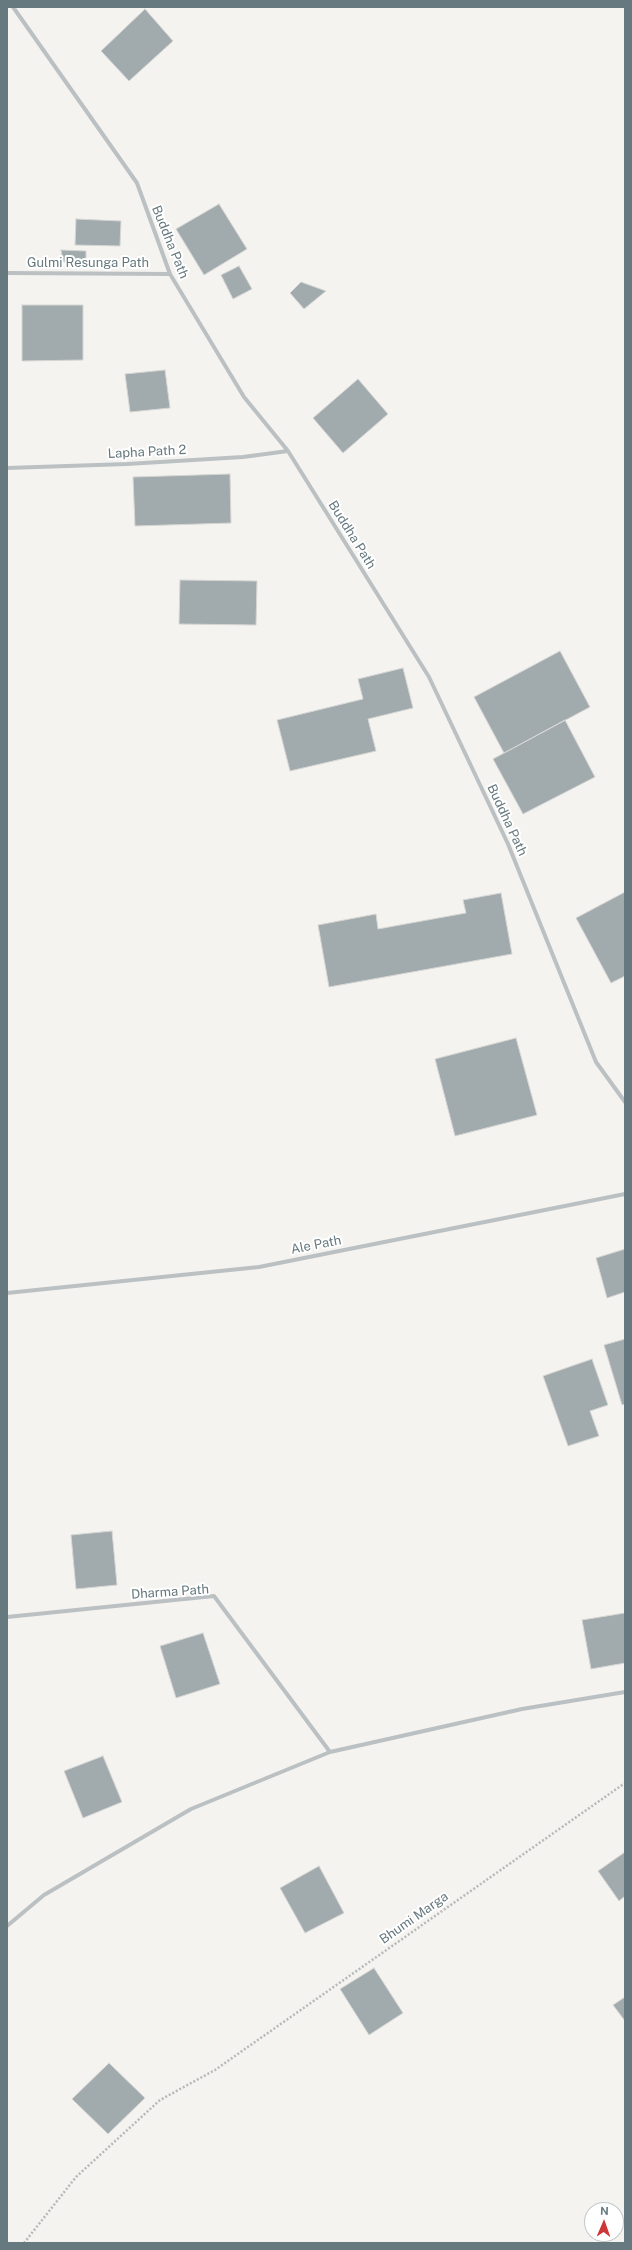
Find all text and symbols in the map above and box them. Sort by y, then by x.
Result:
street label: Buddha Path [148,203,192,281]
street label: Gulmi Resunga Path [27,255,149,271]
street label: Lapha Path 2 [107,442,187,462]
street label: Buddha Path [325,498,379,572]
street label: Buddha Path [484,782,530,858]
street label: Ale Path [289,1232,343,1258]
street label: Dharma Path [131,1582,209,1602]
street label: Bhumi Marga [377,1889,451,1947]
north arrow [584,2202,624,2242]
text: N [600,2205,609,2217]

